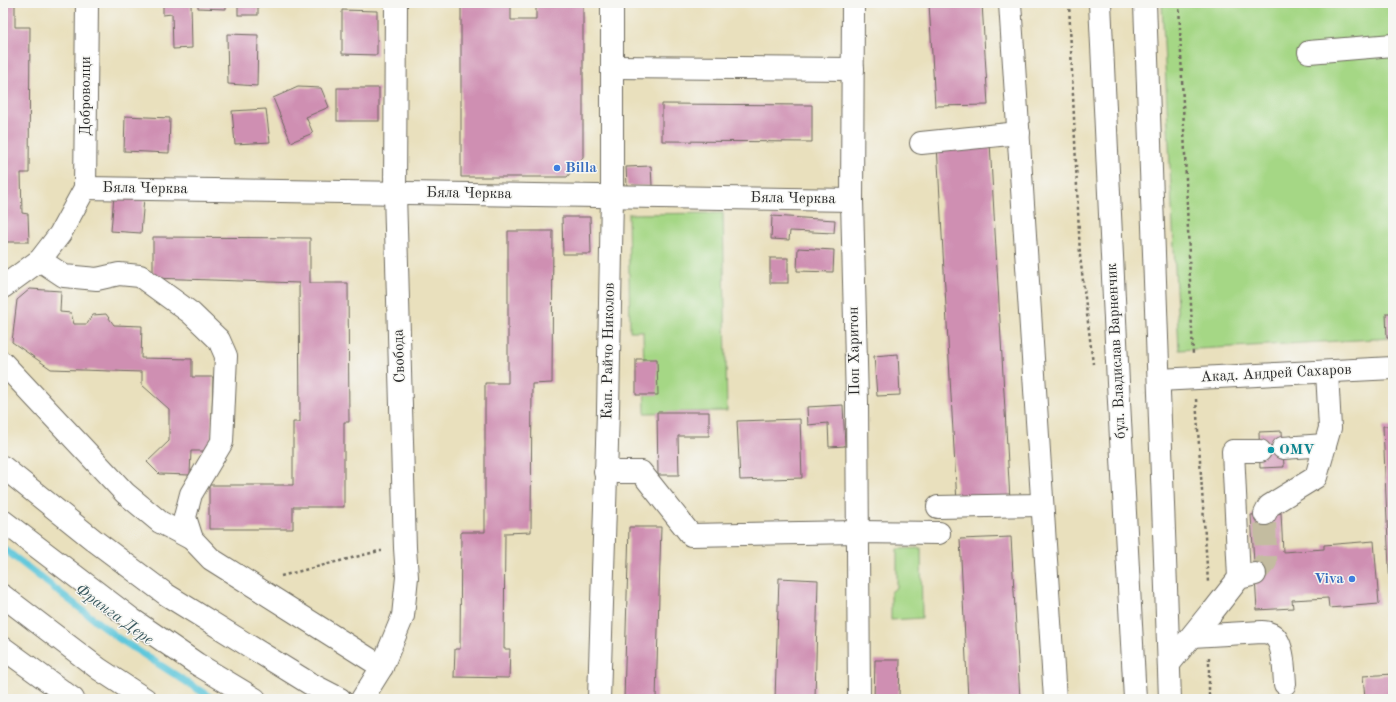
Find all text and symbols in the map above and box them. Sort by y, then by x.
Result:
street label: Доброволци [79,56,94,136]
place label: Billa [565,161,597,176]
marker: Billa [552,163,562,173]
street label: Бяла Черква [102,181,188,197]
street label: Бяла Черква [426,186,512,202]
street label: Бяла Черква [750,191,836,207]
street label: бул. Владислав Варненчик [1105,262,1129,439]
street label: Кап. Райчо Николов [600,282,618,420]
street label: Поп Харитон [847,306,863,396]
street label: Свобода [392,328,408,383]
street label: Акад. Андрей Сахаров [1200,363,1352,385]
place label: OMV [1279,443,1315,458]
marker: OMV [1266,445,1276,455]
place label: Viva [1314,572,1344,587]
marker: Viva [1347,574,1357,584]
water label: Франга Дере [72,581,157,649]

